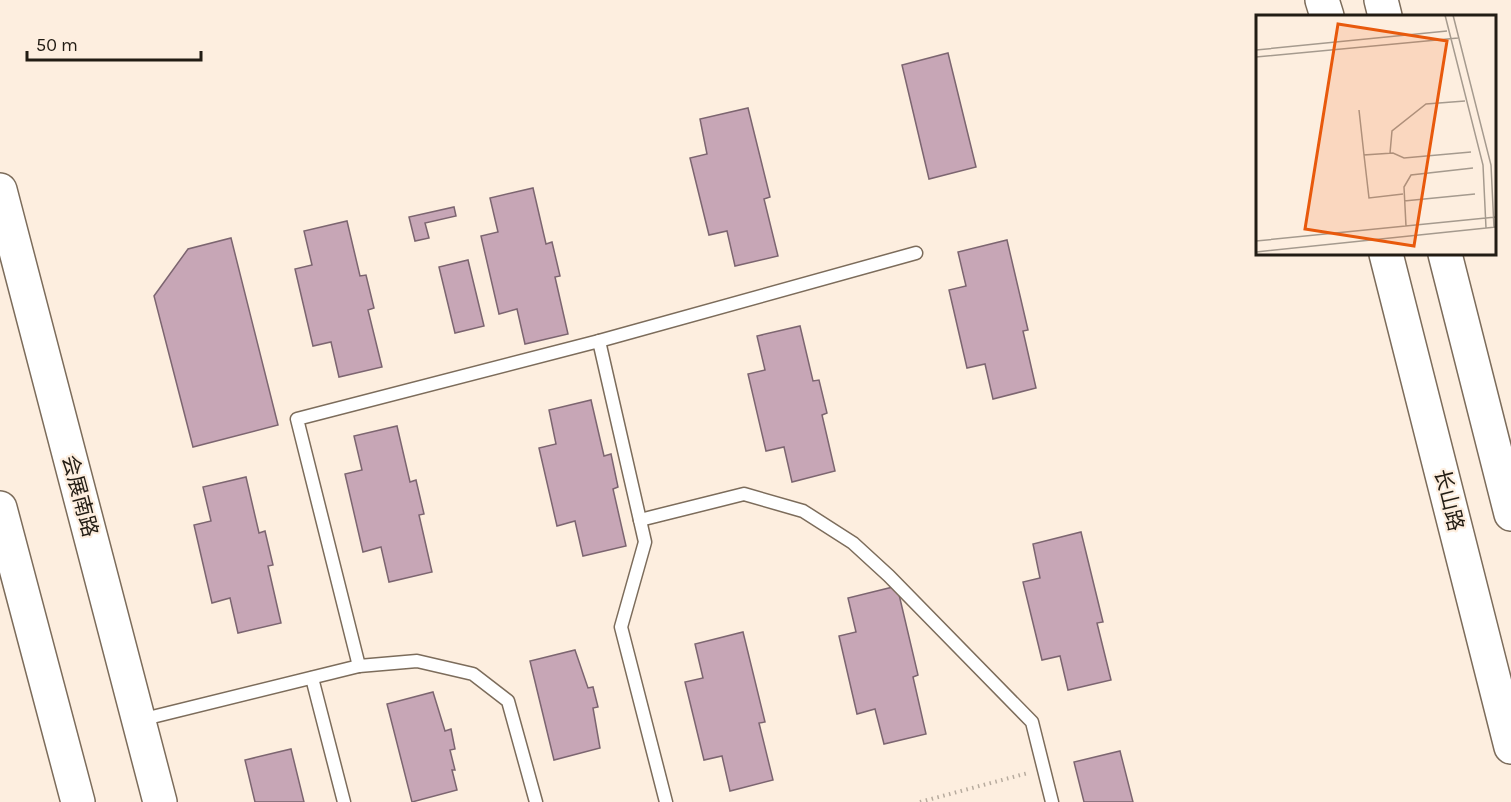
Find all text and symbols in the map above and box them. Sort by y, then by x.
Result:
inset map [1256,15,1496,255]
scale bar [27,24,201,62]
text: 50 m [36,34,78,56]
street label: 会展南路 [58,452,102,540]
street label: 长山路 [1430,467,1468,533]

